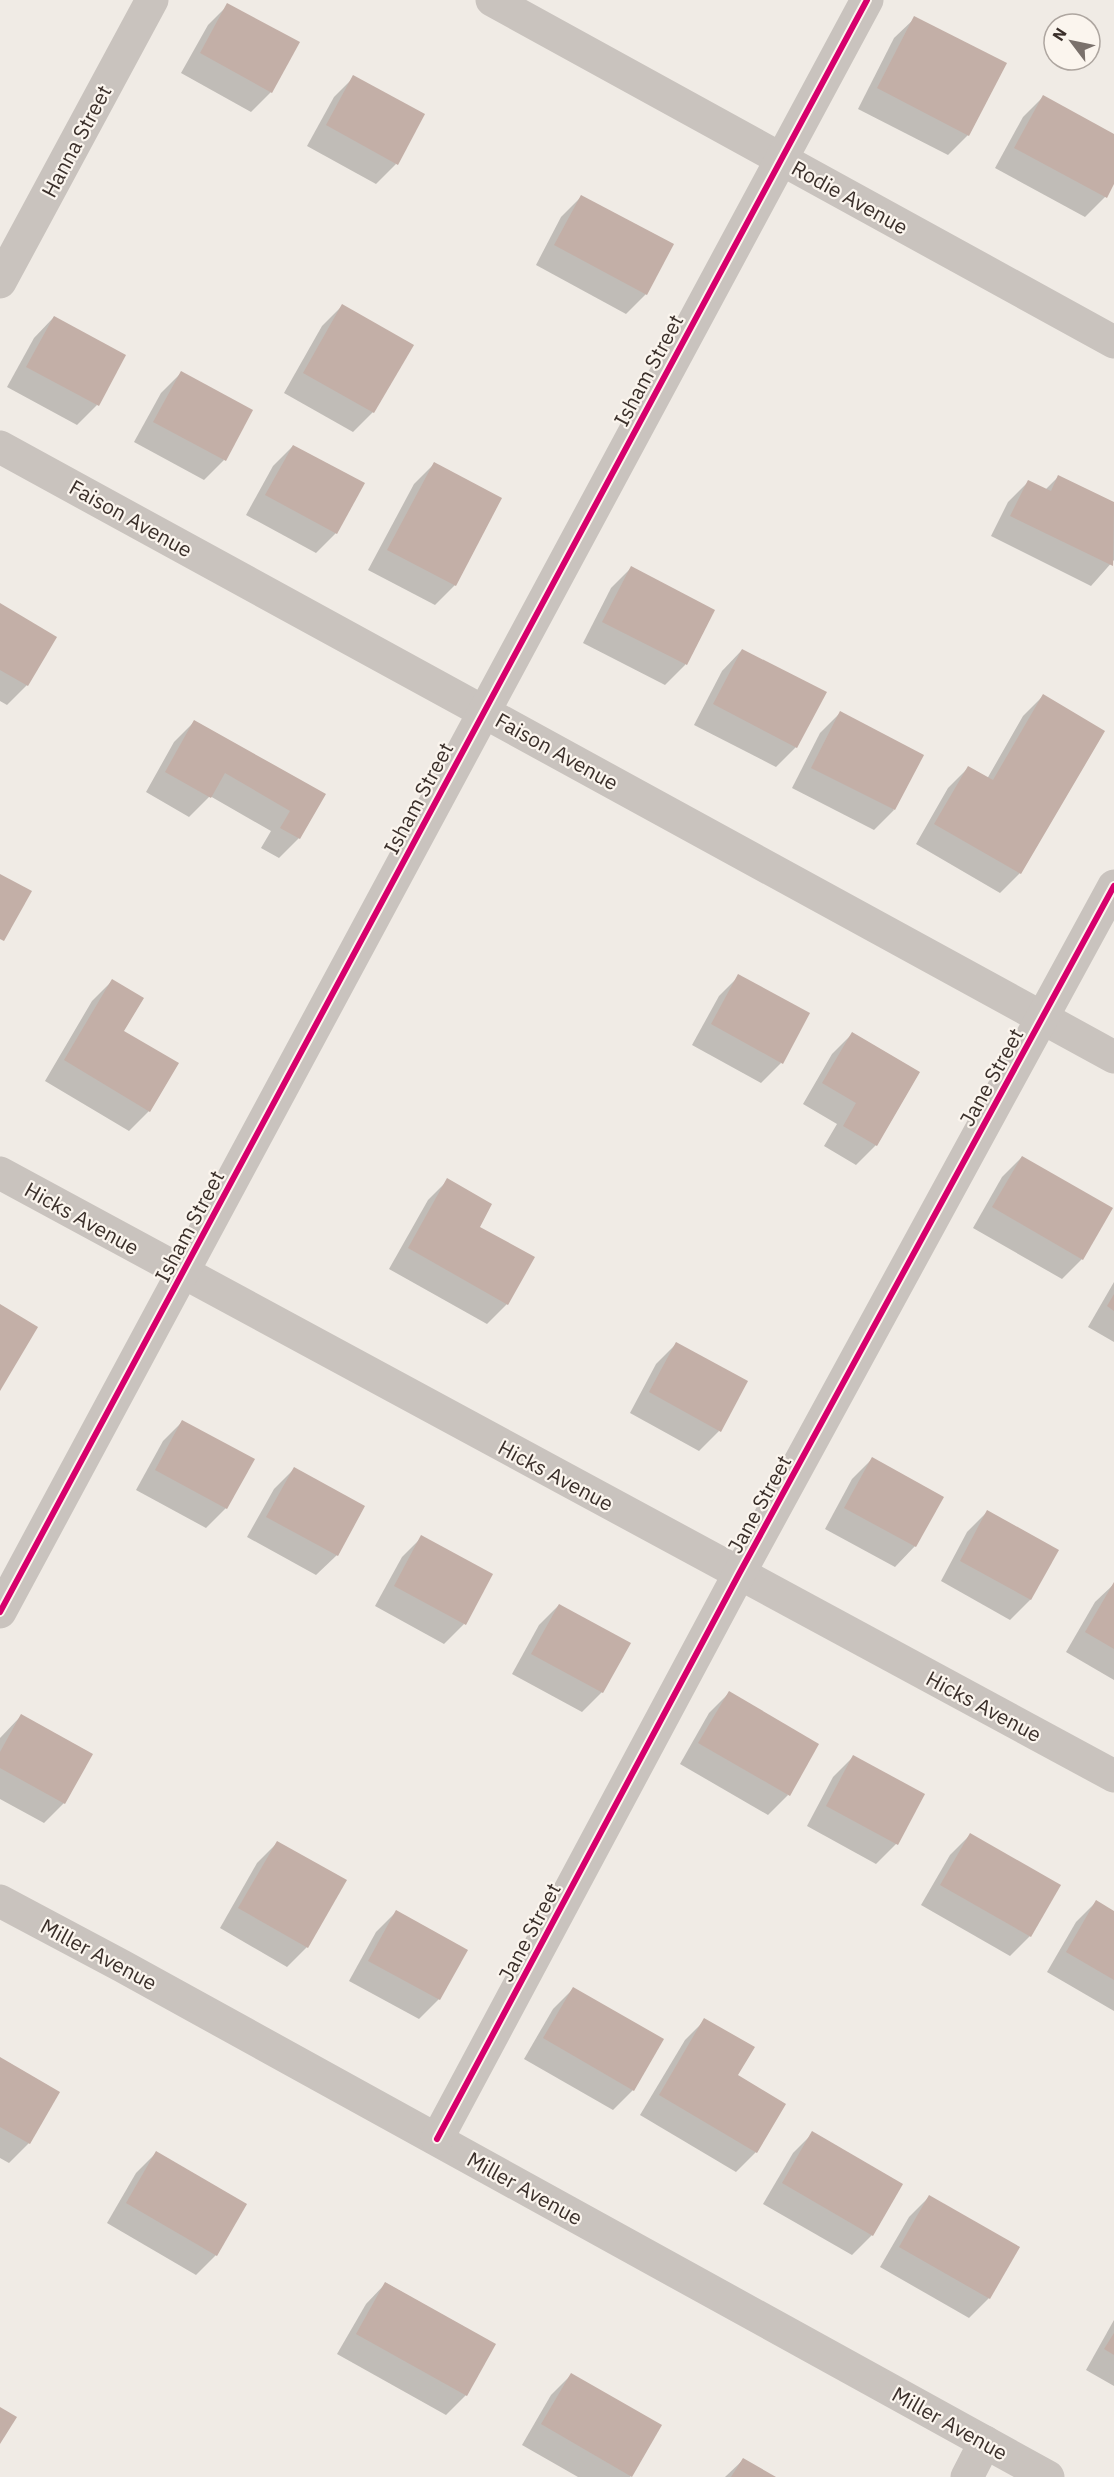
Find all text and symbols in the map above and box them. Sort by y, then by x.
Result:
north arrow [1042,12,1102,72]
text: N [1048,24,1071,44]
street label: Hanna Street [35,80,117,202]
street label: Rodie Avenue [787,154,913,240]
street label: Isham Street [607,309,689,431]
street label: Faison Avenue [65,473,197,563]
street label: Faison Avenue [491,706,623,796]
street label: Isham Street [377,737,459,859]
street label: Jane Street [953,1023,1029,1131]
street label: Isham Street [148,1165,230,1287]
street label: Hicks Avenue [20,1175,144,1261]
street label: Hicks Avenue [493,1433,619,1517]
street label: Jane Street [721,1450,797,1558]
street label: Hicks Avenue [921,1664,1047,1748]
street label: Jane Street [491,1878,567,1986]
street label: Miller Avenue [36,1912,162,1996]
street label: Miller Avenue [462,2145,588,2231]
street label: Miller Avenue [887,2380,1013,2466]

